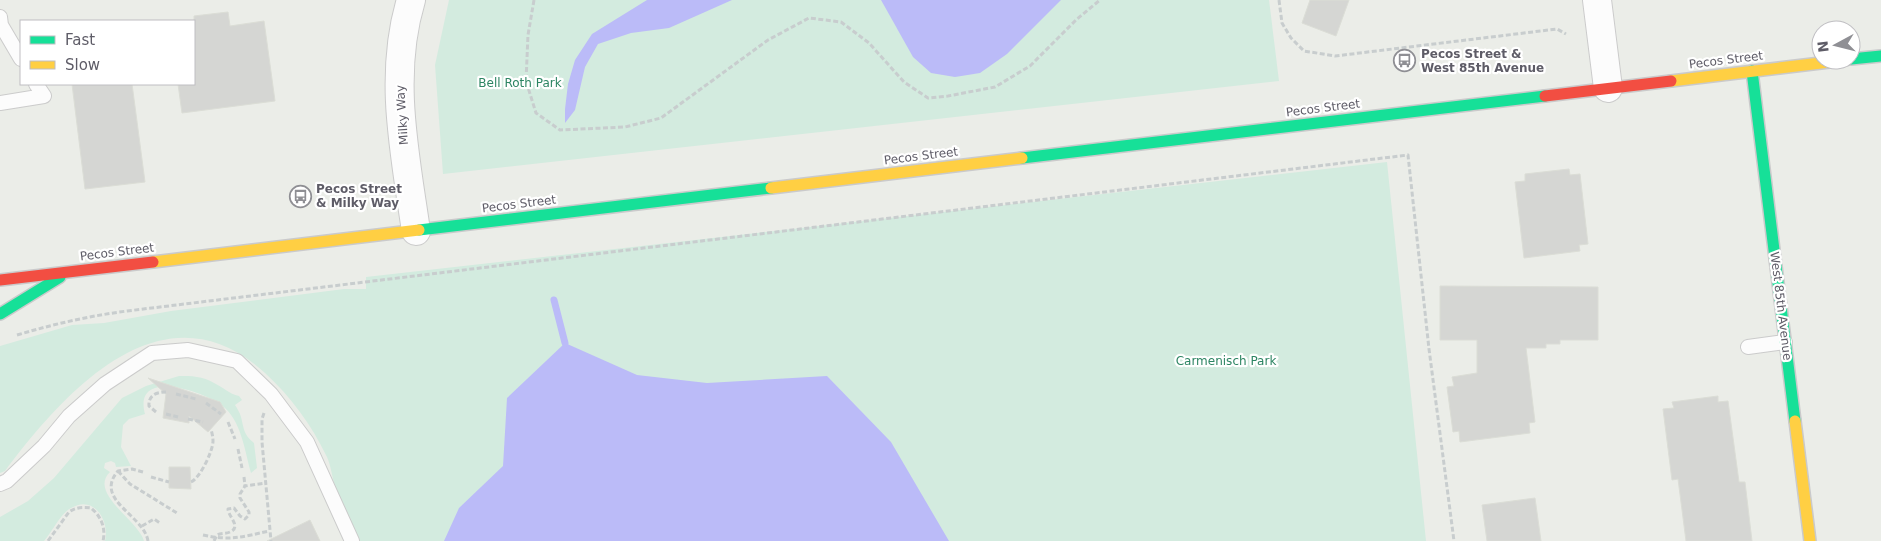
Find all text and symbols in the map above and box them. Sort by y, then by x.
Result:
legend [20,20,195,85]
north arrow [1811,20,1861,70]
text: Fast [65,31,95,49]
text: N [1814,40,1832,53]
place label: Pecos Street & West 85th Avenue [1421,47,1544,75]
street label: Pecos Street [1688,48,1764,71]
bus stop icon: Pecos Street & West 85th Avenue [1393,49,1417,73]
text: Slow [65,56,100,74]
park label: Bell Roth Park [478,76,562,90]
street label: Milky Way [393,85,411,145]
street label: Pecos Street [1285,96,1361,119]
street label: Pecos Street [883,144,959,167]
place label: Pecos Street & Milky Way [316,182,402,210]
bus stop icon: Pecos Street & Milky Way [288,184,312,208]
street label: Pecos Street [481,192,557,215]
street label: Pecos Street [79,240,155,263]
street label: West 85th Avenue [1767,251,1795,361]
park label: Carmenisch Park [1176,354,1276,368]

